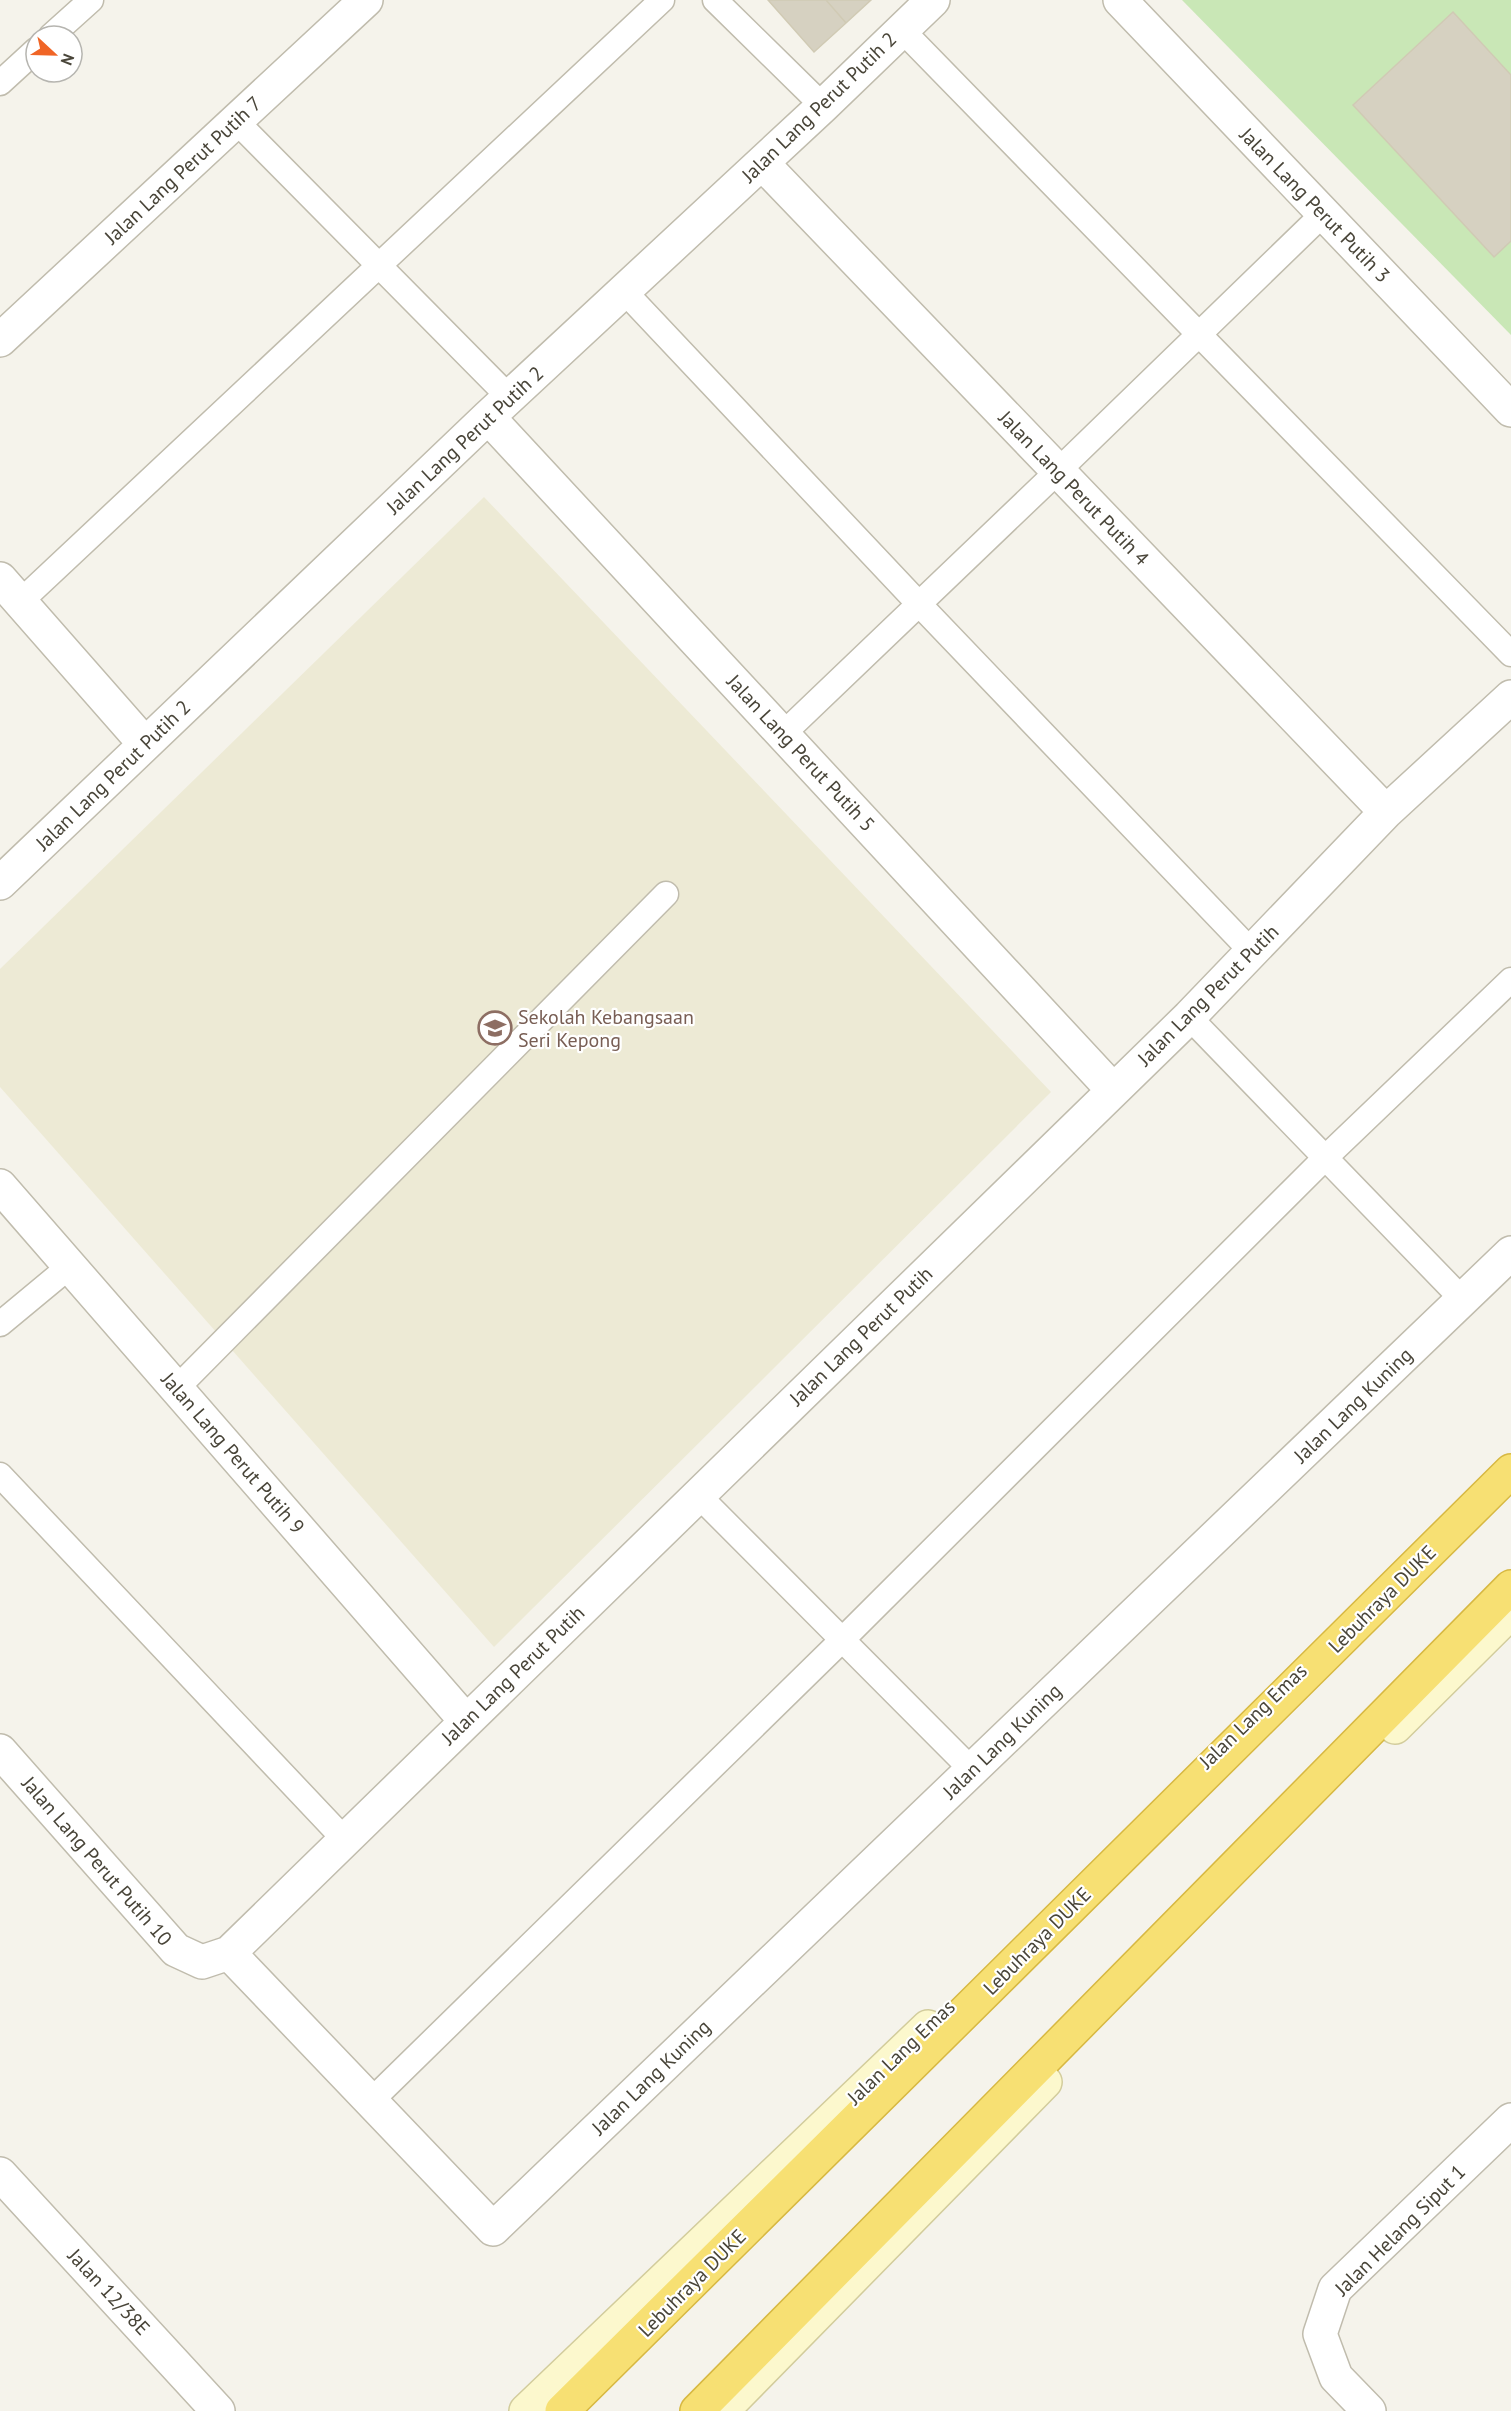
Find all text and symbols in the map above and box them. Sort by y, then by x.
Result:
north arrow [24,24,84,84]
street label: Jalan Lang Perut Putih 2 [735,26,902,188]
text: N [57,51,79,68]
street label: Jalan Lang Perut Putih 7 [98,90,267,250]
street label: Jalan Lang Perut Putih 3 [1234,121,1396,288]
street label: Jalan Lang Perut Putih 2 [380,360,549,520]
street label: Jalan Lang Perut Putih 4 [993,404,1155,571]
street label: Jalan Lang Perut Putih 5 [721,668,881,837]
street label: Jalan Lang Perut Putih 2 [29,694,196,856]
street label: Jalan Lang Perut Putih [1131,919,1284,1072]
place label: Sekolah Kebangsaan Seri Kepong [518,1004,694,1053]
school or university icon: Sekolah Kebangsaan Seri Kepong [477,1010,513,1046]
street label: Jalan Lang Perut Putih [783,1261,938,1412]
street label: Jalan Lang Kuning [1287,1342,1418,1469]
street label: Jalan Lang Perut Putih 9 [155,1366,310,1539]
street label: Lebuhraya DUKE [1323,1540,1441,1658]
street label: Jalan Lang Perut Putih [435,1600,590,1751]
street label: Jalan Lang Emas [1193,1658,1312,1775]
street label: Jalan Lang Kuning [936,1678,1067,1805]
street label: Jalan Lang Perut Putih 10 [16,1770,178,1951]
street label: Lebuhraya DUKE [978,1882,1096,2000]
street label: Jalan Lang Emas [841,1994,960,2111]
street label: Jalan Lang Kuning [585,2014,716,2141]
street label: Jalan Helang Siput 1 [1328,2159,1471,2302]
street label: Lebuhraya DUKE [633,2224,751,2342]
street label: Jalan 12/38E [62,2242,156,2341]

